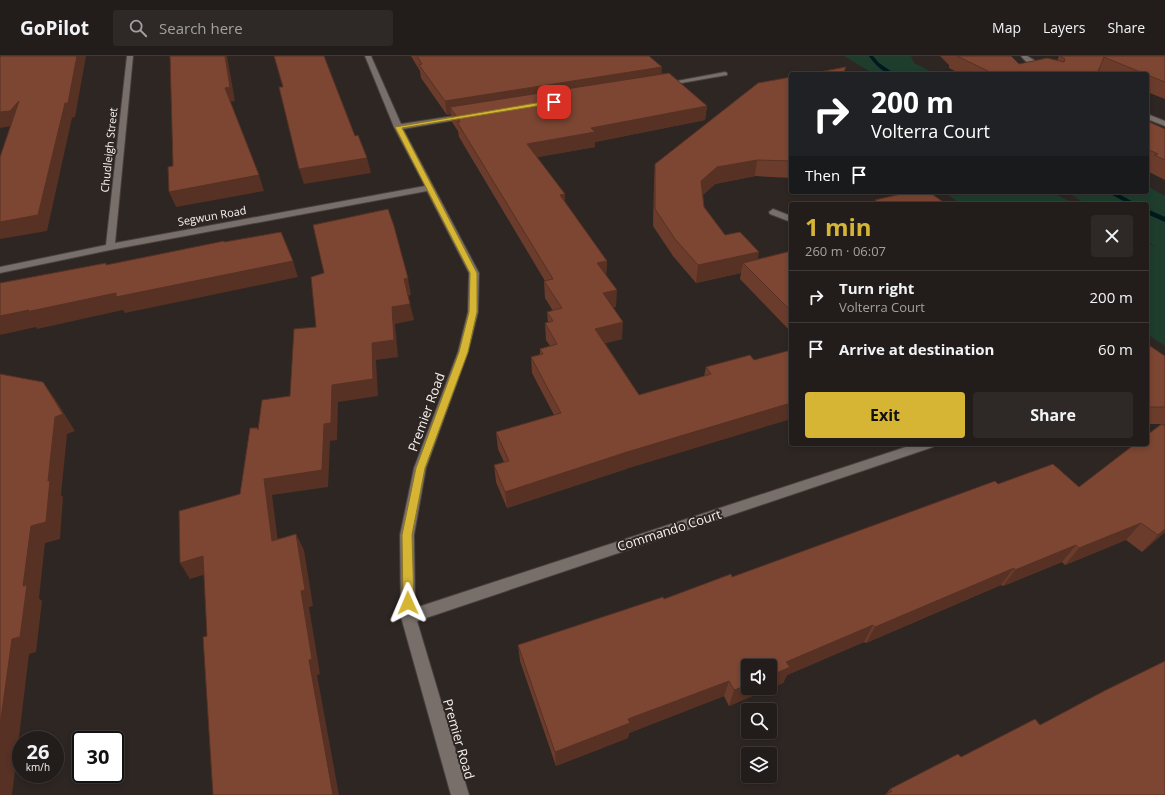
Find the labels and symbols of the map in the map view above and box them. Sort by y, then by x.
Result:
pin [537,85,571,119]
street label: Chudleigh Street [97,107,120,193]
street label: Segwun Road [176,202,247,229]
street label: Premier Road [403,370,449,454]
street label: Commando Court [615,505,724,555]
position arrow [387,582,429,624]
street label: Premier Road [439,697,479,781]
speed limit sign: 30 [72,731,124,783]

